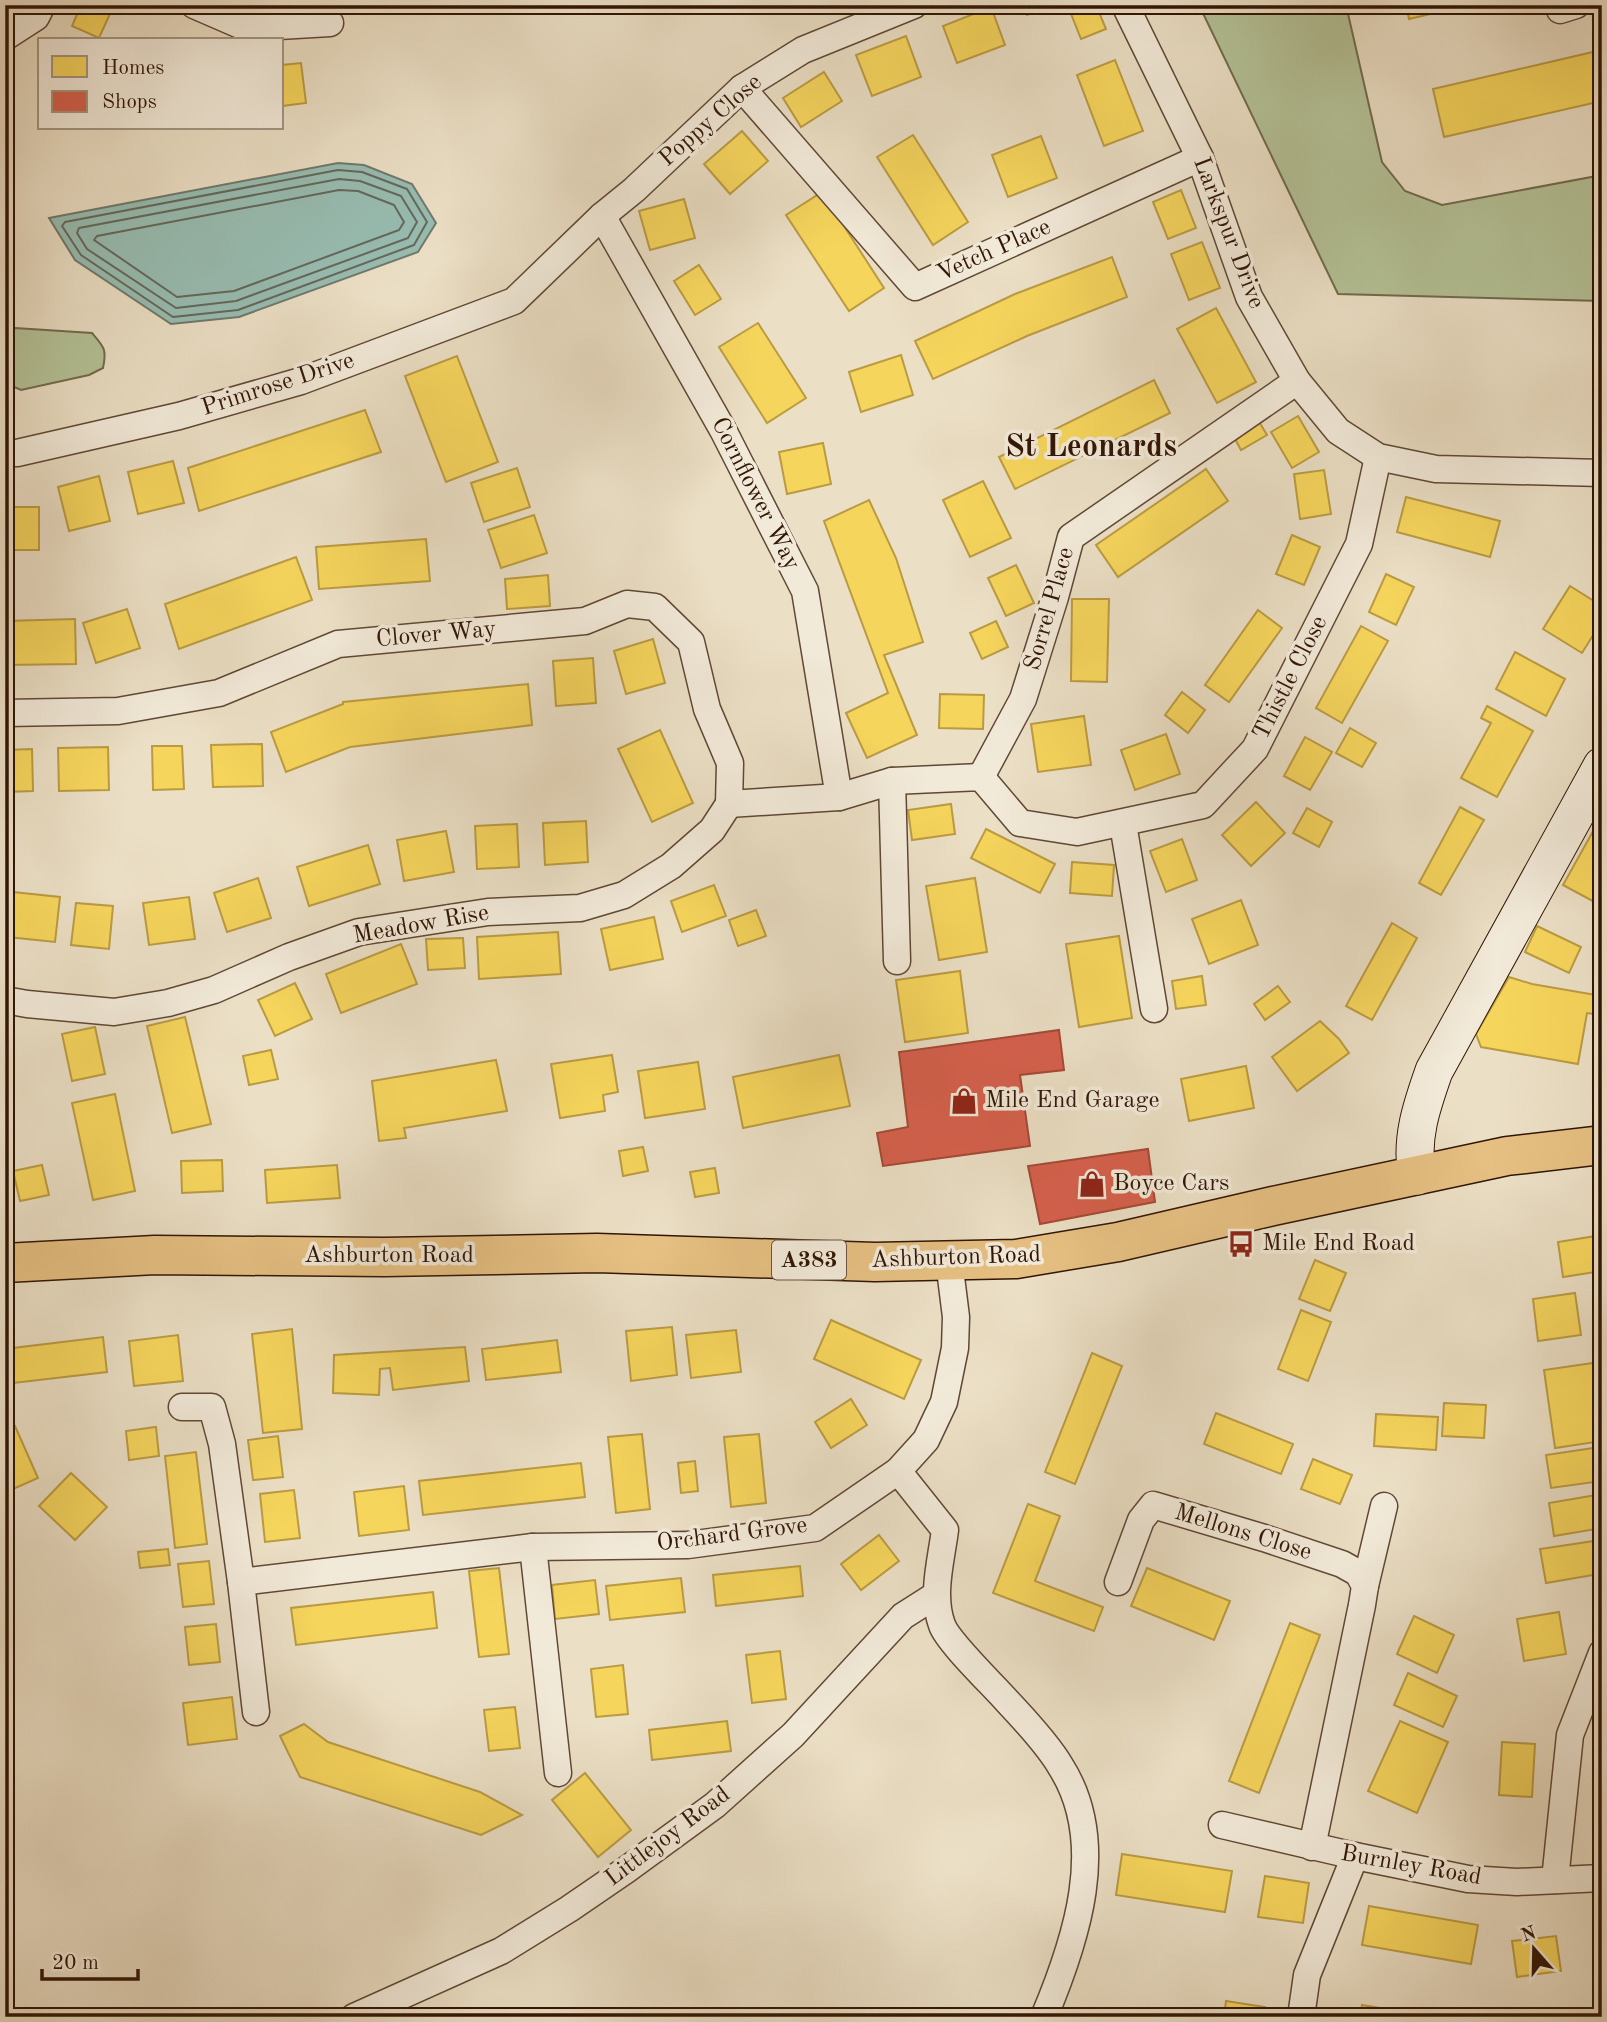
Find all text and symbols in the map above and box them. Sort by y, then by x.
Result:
legend [38,38,284,130]
text: Homes [102,58,164,79]
street label: Poppy Close [655,70,767,172]
text: Shops [102,92,157,113]
street label: Larkspur Drive [1188,154,1268,312]
street label: Vetch Place [933,215,1055,287]
street label: Primrose Drive [199,349,357,421]
street label: Cornflower Way [706,414,804,575]
district label: St Leonards [1005,432,1177,464]
street label: Sorrel Place [1021,545,1079,673]
street label: Thistle Close [1250,612,1332,744]
street label: Clover Way [375,618,497,652]
street label: Meadow Rise [351,901,491,949]
shop icon: Mile End Garage [949,1086,979,1116]
place label: Mile End Garage [985,1089,1159,1113]
shop icon: Boyce Cars [1077,1169,1107,1199]
place label: Boyce Cars [1113,1172,1229,1196]
bus stop icon: Mile End Road [1226,1229,1256,1259]
place label: Mile End Road [1262,1232,1415,1256]
road number: A383 [772,1240,846,1280]
street label: Ashburton Road [871,1243,1041,1273]
street label: Ashburton Road [304,1244,474,1268]
street label: Mellons Close [1172,1501,1314,1565]
street label: Orchard Grove [655,1514,809,1556]
street label: Littlejoy Road [601,1782,735,1892]
street label: Burnley Road [1339,1842,1483,1890]
north arrow [1498,1913,1568,1983]
text: N [1519,1924,1540,1947]
scale bar [42,1938,138,1982]
text: 20 m [52,1953,99,1974]

